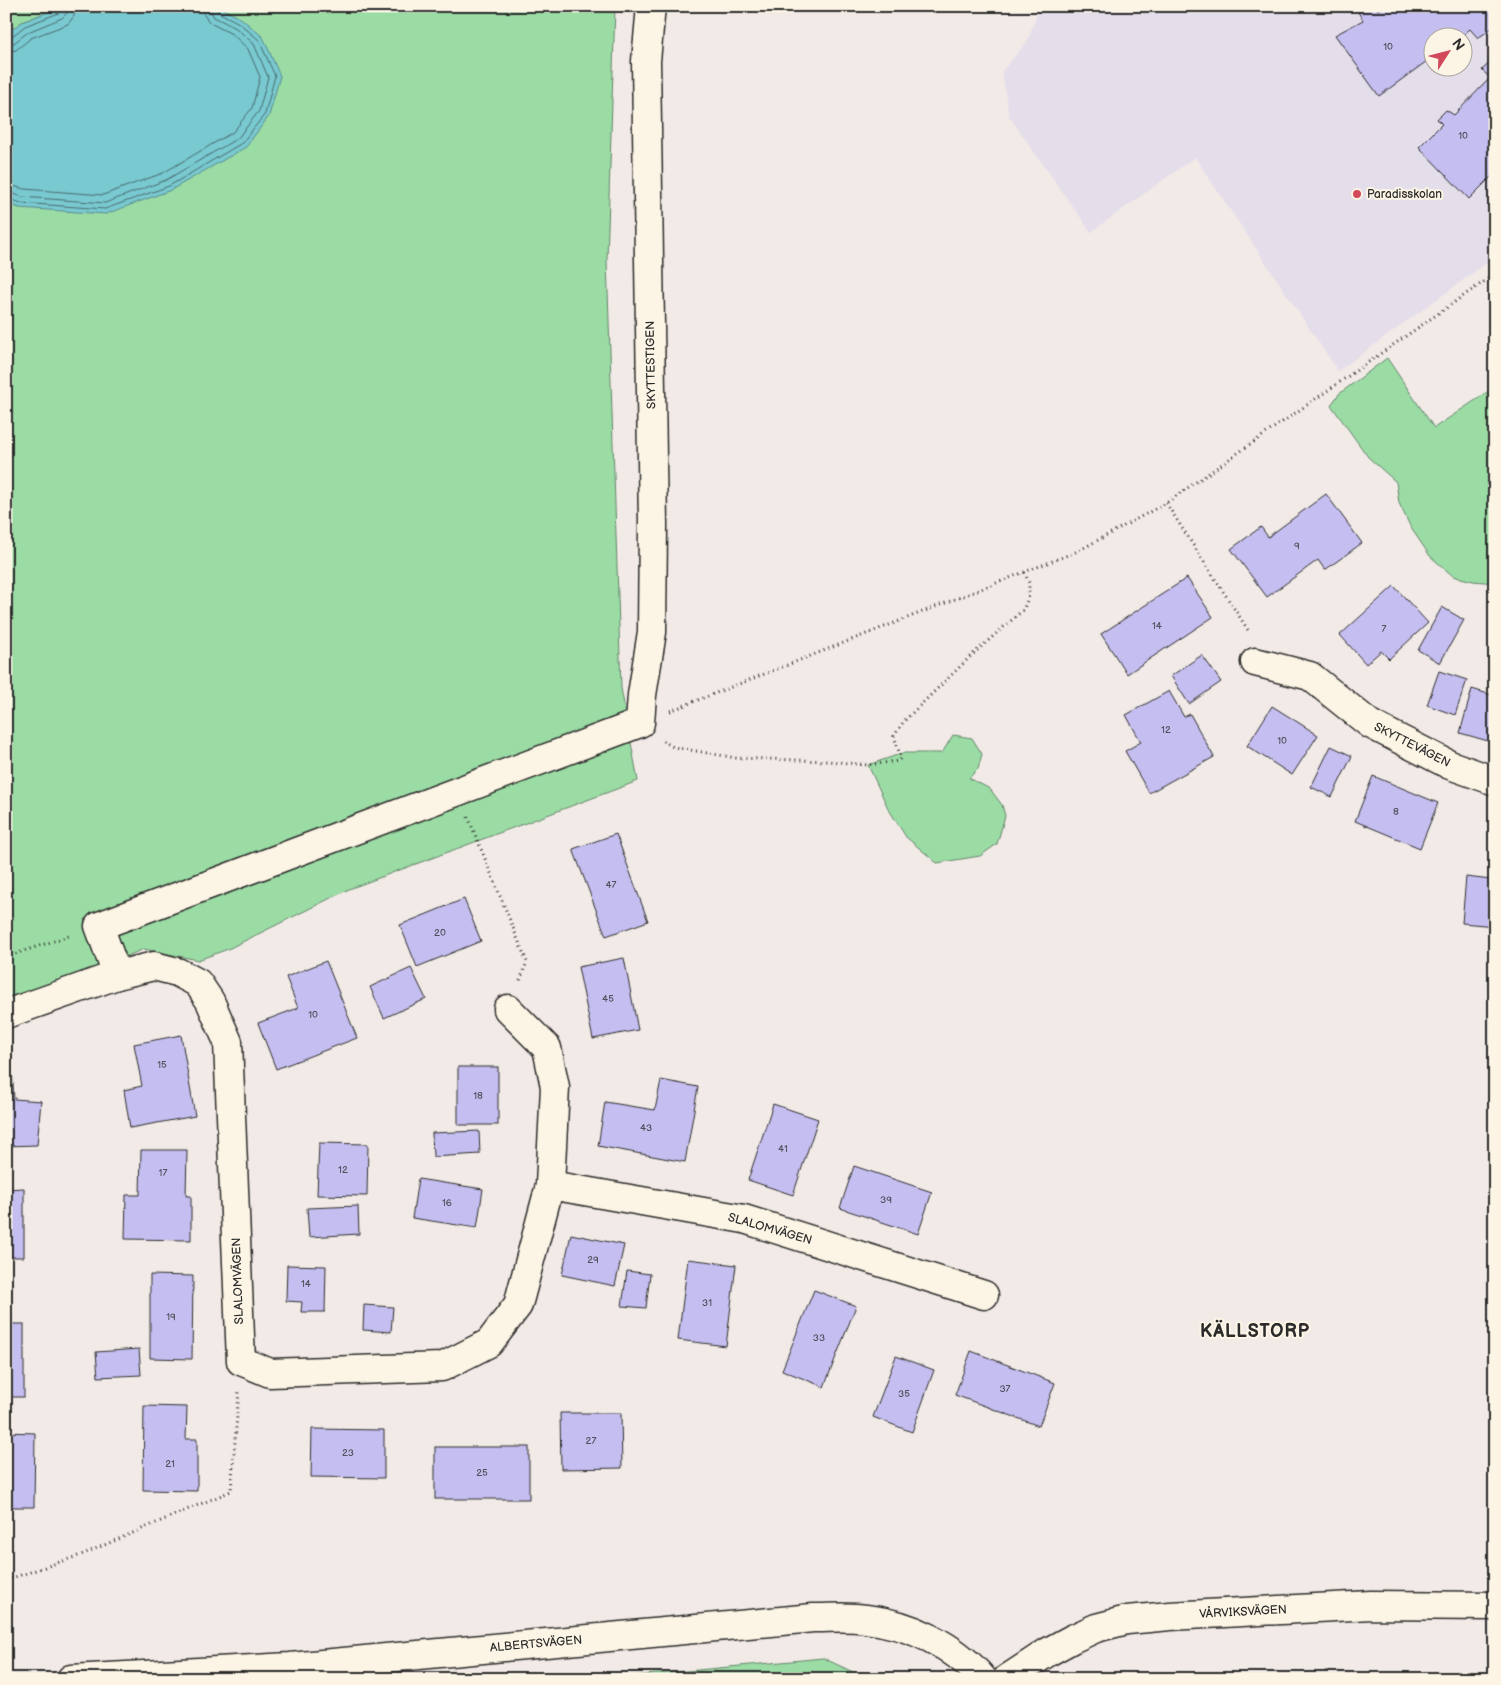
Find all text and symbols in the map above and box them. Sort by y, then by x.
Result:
north arrow [1424,28,1474,78]
text: N [1448,35,1468,54]
house number: 10 [1383,41,1393,53]
house number: 10 [1458,130,1468,142]
place label: Paradisskolan [1367,187,1442,202]
marker: Paradisskolan [1351,188,1363,200]
street label: SKYTTESTIGEN [643,321,659,409]
house number: 9 [1294,540,1300,552]
house number: 14 [1152,620,1162,632]
house number: 7 [1382,623,1387,635]
street label: SKYTTEVÄGEN [1371,718,1453,771]
house number: 12 [1161,724,1171,736]
house number: 10 [1277,735,1287,747]
house number: 8 [1393,806,1399,818]
house number: 47 [605,879,617,891]
house number: 20 [434,927,446,939]
house number: 45 [602,993,614,1005]
house number: 10 [308,1009,318,1021]
house number: 15 [157,1059,167,1071]
house number: 18 [473,1090,483,1102]
house number: 43 [640,1122,652,1134]
house number: 41 [778,1143,788,1155]
house number: 12 [338,1164,348,1176]
house number: 17 [159,1167,167,1179]
house number: 39 [880,1194,892,1206]
house number: 16 [442,1197,452,1209]
street label: SLALOMVÄGEN [726,1209,814,1248]
street label: SLALOMVÄGEN [228,1237,247,1325]
house number: 29 [587,1254,599,1266]
house number: 14 [301,1278,311,1290]
house number: 31 [702,1297,712,1309]
house number: 19 [166,1311,176,1323]
district label: KÄLLSTORP [1200,1319,1310,1342]
house number: 33 [813,1332,825,1344]
house number: 37 [999,1383,1011,1395]
house number: 35 [898,1388,910,1400]
house number: 27 [586,1435,596,1447]
house number: 23 [342,1447,354,1459]
house number: 21 [165,1458,175,1470]
house number: 25 [476,1467,488,1479]
street label: VÅRVIKSVÄGEN [1199,1601,1287,1622]
street label: ALBERTSVÄGEN [489,1631,583,1656]

